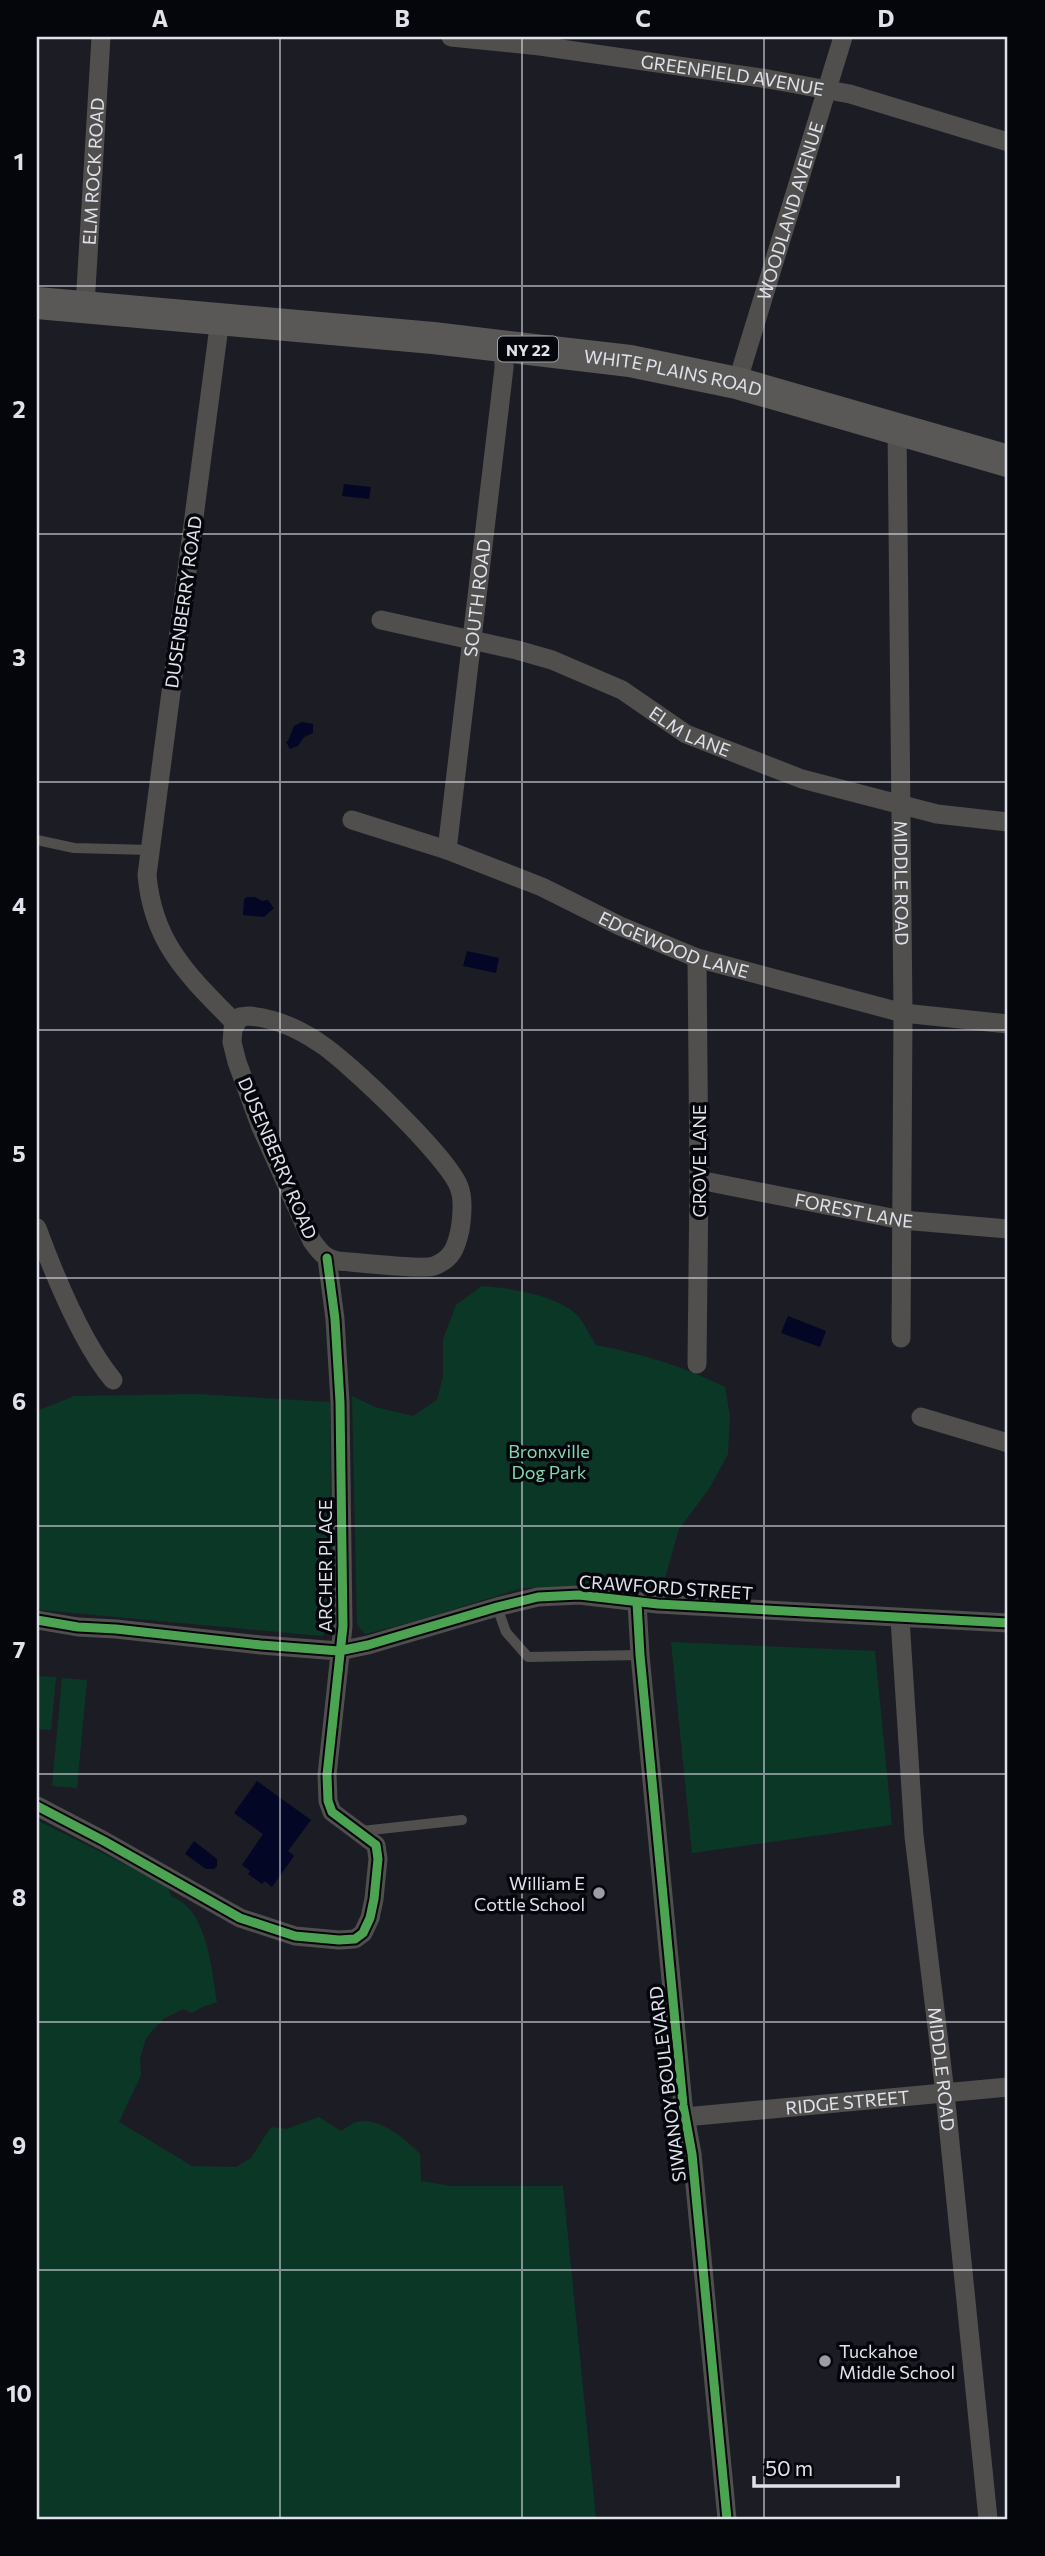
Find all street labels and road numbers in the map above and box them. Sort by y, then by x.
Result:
street label: GREENFIELD AVENUE [639,50,826,100]
street label: ELM ROCK ROAD [78,97,108,246]
street label: WOODLAND AVENUE [752,119,827,303]
road number: NY 22 [498,336,558,362]
street label: WHITE PLAINS ROAD [583,345,764,401]
street label: DUSENBERRY ROAD [160,514,206,690]
street label: SOUTH ROAD [459,538,495,658]
street label: ELM LANE [645,701,734,761]
street label: MIDDLE ROAD [890,820,913,946]
street label: EDGEWOOD LANE [595,906,751,982]
street label: DUSENBERRY ROAD [234,1074,322,1242]
street label: GROVE LANE [688,1105,710,1217]
street label: FOREST LANE [793,1188,914,1232]
street label: ARCHER PLACE [314,1500,336,1632]
street label: CRAWFORD STREET [578,1570,754,1604]
street label: SIWANOY BOULEVARD [644,1985,690,2183]
street label: MIDDLE ROAD [924,2006,960,2132]
street label: RIDGE STREET [784,2085,910,2119]

